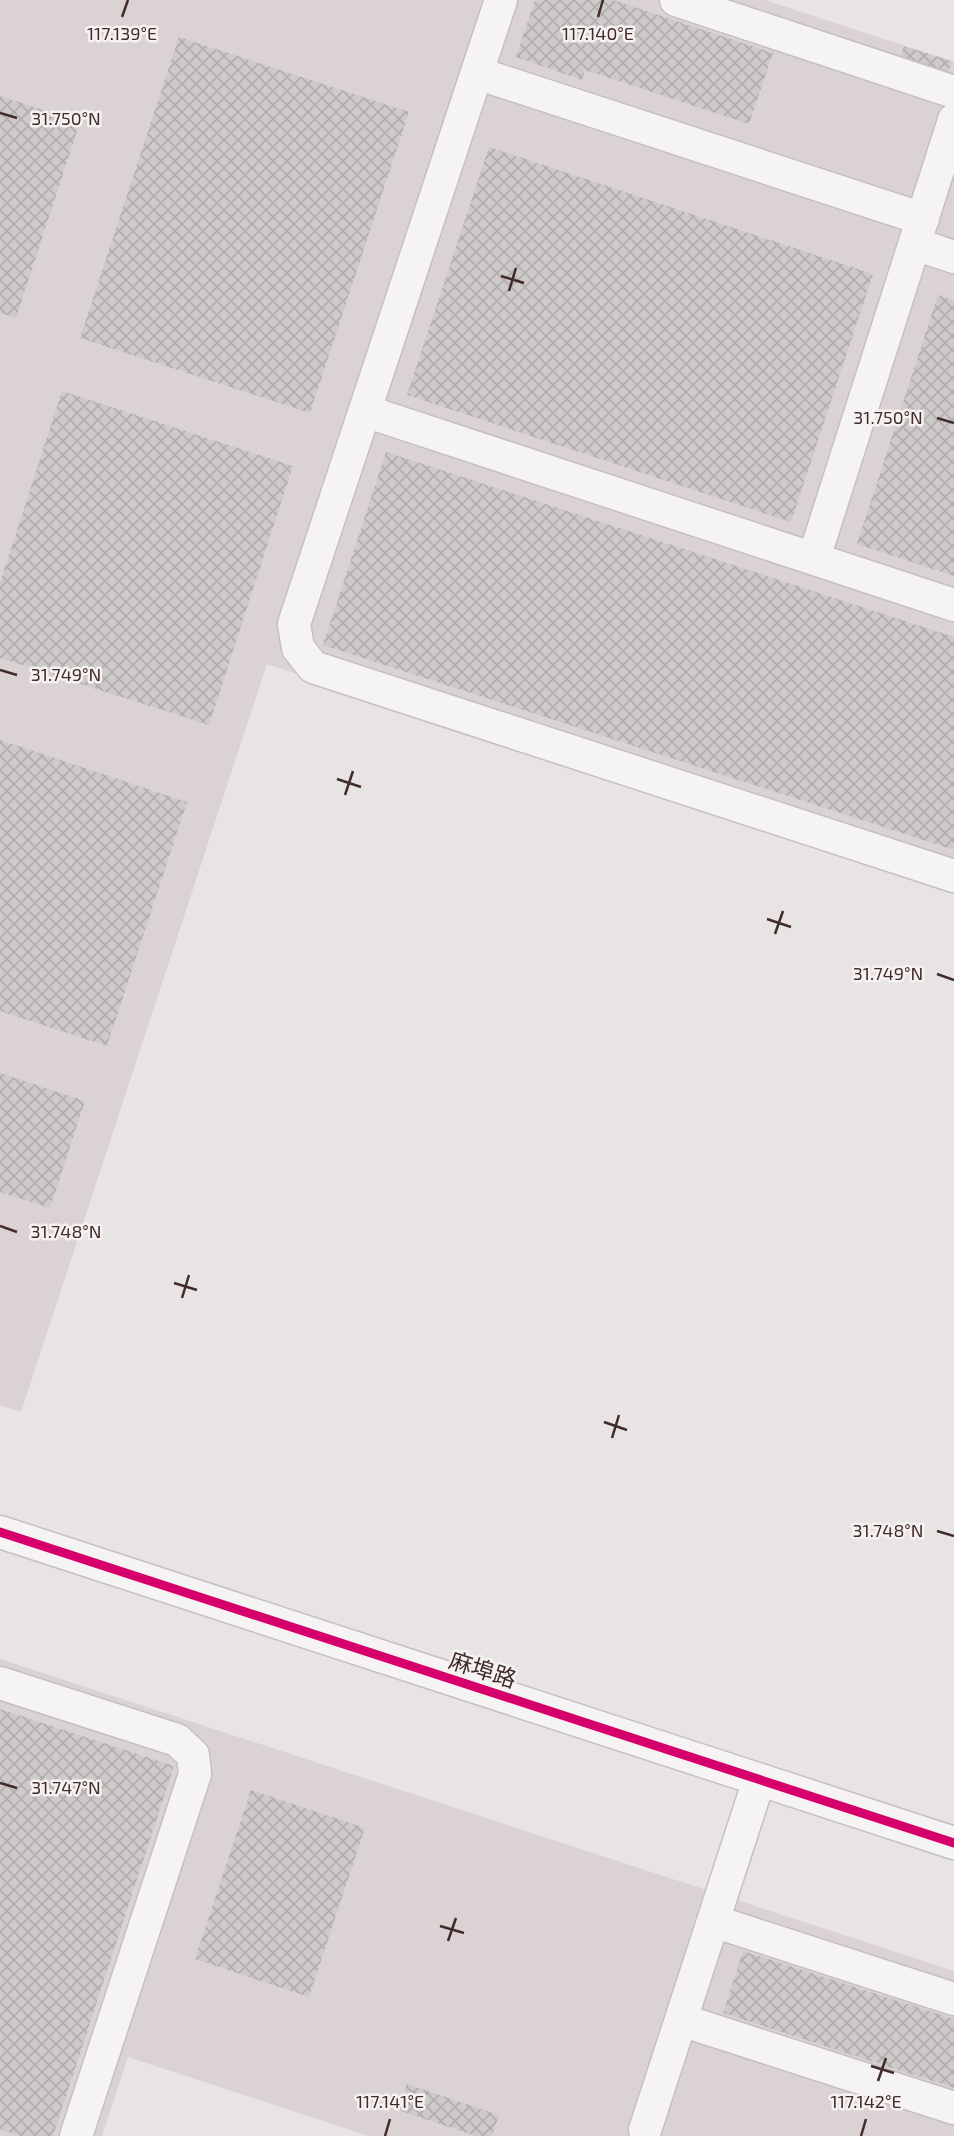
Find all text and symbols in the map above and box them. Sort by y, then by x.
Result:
text: 117.139°E [87,22,157,44]
text: 117.140°E [562,22,634,44]
text: 31.750°N [31,107,101,129]
text: 31.750°N [853,406,923,428]
text: 31.749°N [31,663,101,685]
text: 31.749°N [853,962,923,984]
text: 31.748°N [30,1220,102,1242]
text: 31.748°N [852,1519,924,1541]
street label: 麻埠路 [446,1645,520,1693]
text: 31.747°N [31,1776,101,1798]
text: 117.141°E [356,2090,424,2112]
text: 117.142°E [830,2090,902,2112]

